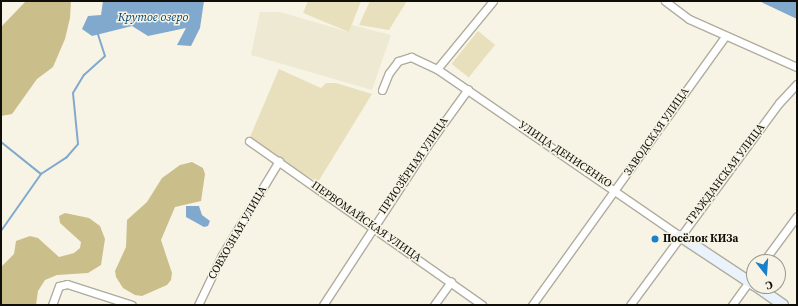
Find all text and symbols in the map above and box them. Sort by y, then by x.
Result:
water label: Крутое озеро [118,11,188,25]
street label: ЗАВОДСКАЯ УЛИЦА [622,86,692,178]
street label: ПРИОЗЁРНАЯ УЛИЦА [377,115,451,217]
street label: УЛИЦА ДЕНИСЕНКО [516,119,614,191]
street label: ГРАЖДАНСКАЯ УЛИЦА [684,121,768,227]
street label: ПЕРВОМАЙСКАЯ УЛИЦА [308,179,424,265]
street label: СОВХОЗНАЯ УЛИЦА [206,184,270,282]
place label: Посёлок КИЗа [663,232,738,246]
marker: Посёлок КИЗа [650,234,660,244]
north arrow [746,254,786,294]
text: С [764,277,775,293]

